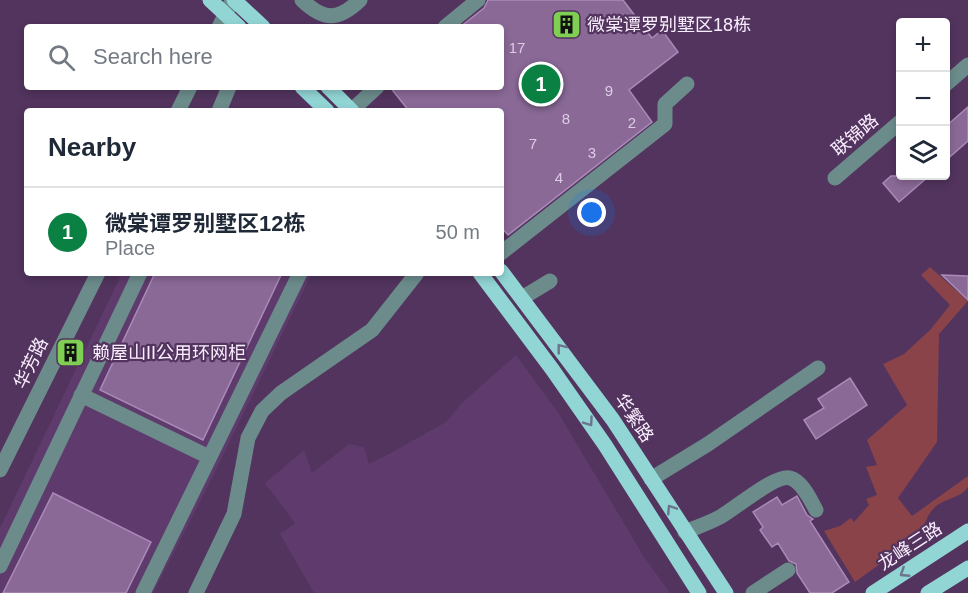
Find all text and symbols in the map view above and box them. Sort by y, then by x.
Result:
building icon: 微棠谭罗别墅区18栋 [550,9,582,41]
place label: 微棠谭罗别墅区18栋 [587,15,751,35]
map controls [896,18,950,180]
button: + [896,18,950,72]
search box [24,24,504,90]
house number: 17 [509,39,525,56]
icon: search [45,41,78,74]
text: Search here [93,44,213,69]
pin: 1 [522,62,560,106]
button: − [896,72,950,126]
house number: 9 [605,82,613,99]
house number: 8 [562,110,570,127]
street label: 联锦路 [828,110,882,160]
house number: 2 [628,114,636,131]
button: layers [896,126,950,180]
text: Nearby [48,132,136,162]
house number: 7 [529,135,537,152]
house number: 3 [588,144,596,161]
house number: 4 [555,169,563,186]
your location [577,198,606,227]
text: 微棠谭罗别墅区12栋 [105,211,305,236]
text: 1 [62,221,73,243]
text: 50 m [436,221,480,243]
text: Place [105,237,155,259]
street label: 华芳路 [10,334,52,392]
building icon: 赖屋山II公用环网柜 [55,337,87,369]
place label: 赖屋山II公用环网柜 [92,343,246,363]
one-way arrow [557,344,568,355]
street label: 华繁路 [611,390,657,446]
one-way arrow [582,415,593,426]
one-way arrow [666,505,678,515]
street label: 龙峰三路 [874,518,946,574]
one-way arrow [900,565,911,576]

